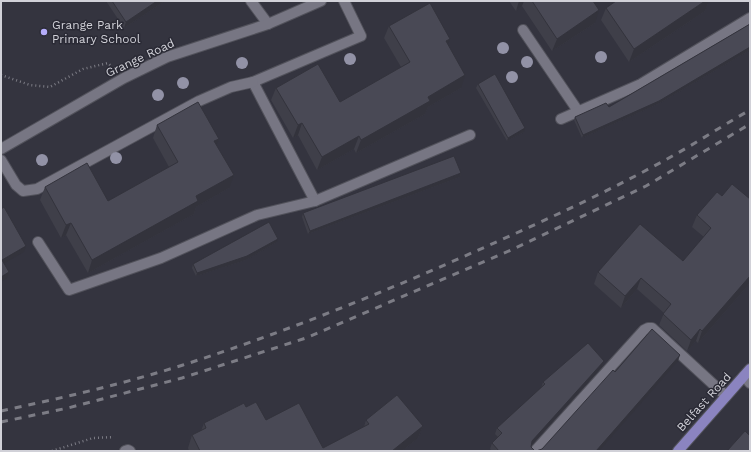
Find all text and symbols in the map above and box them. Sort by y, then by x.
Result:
place label: Grange Park Primary School [52,18,141,46]
marker: Grange Park Primary School [39,27,49,37]
street label: Grange Road [103,36,177,80]
street label: Belfast Road [674,370,734,434]

